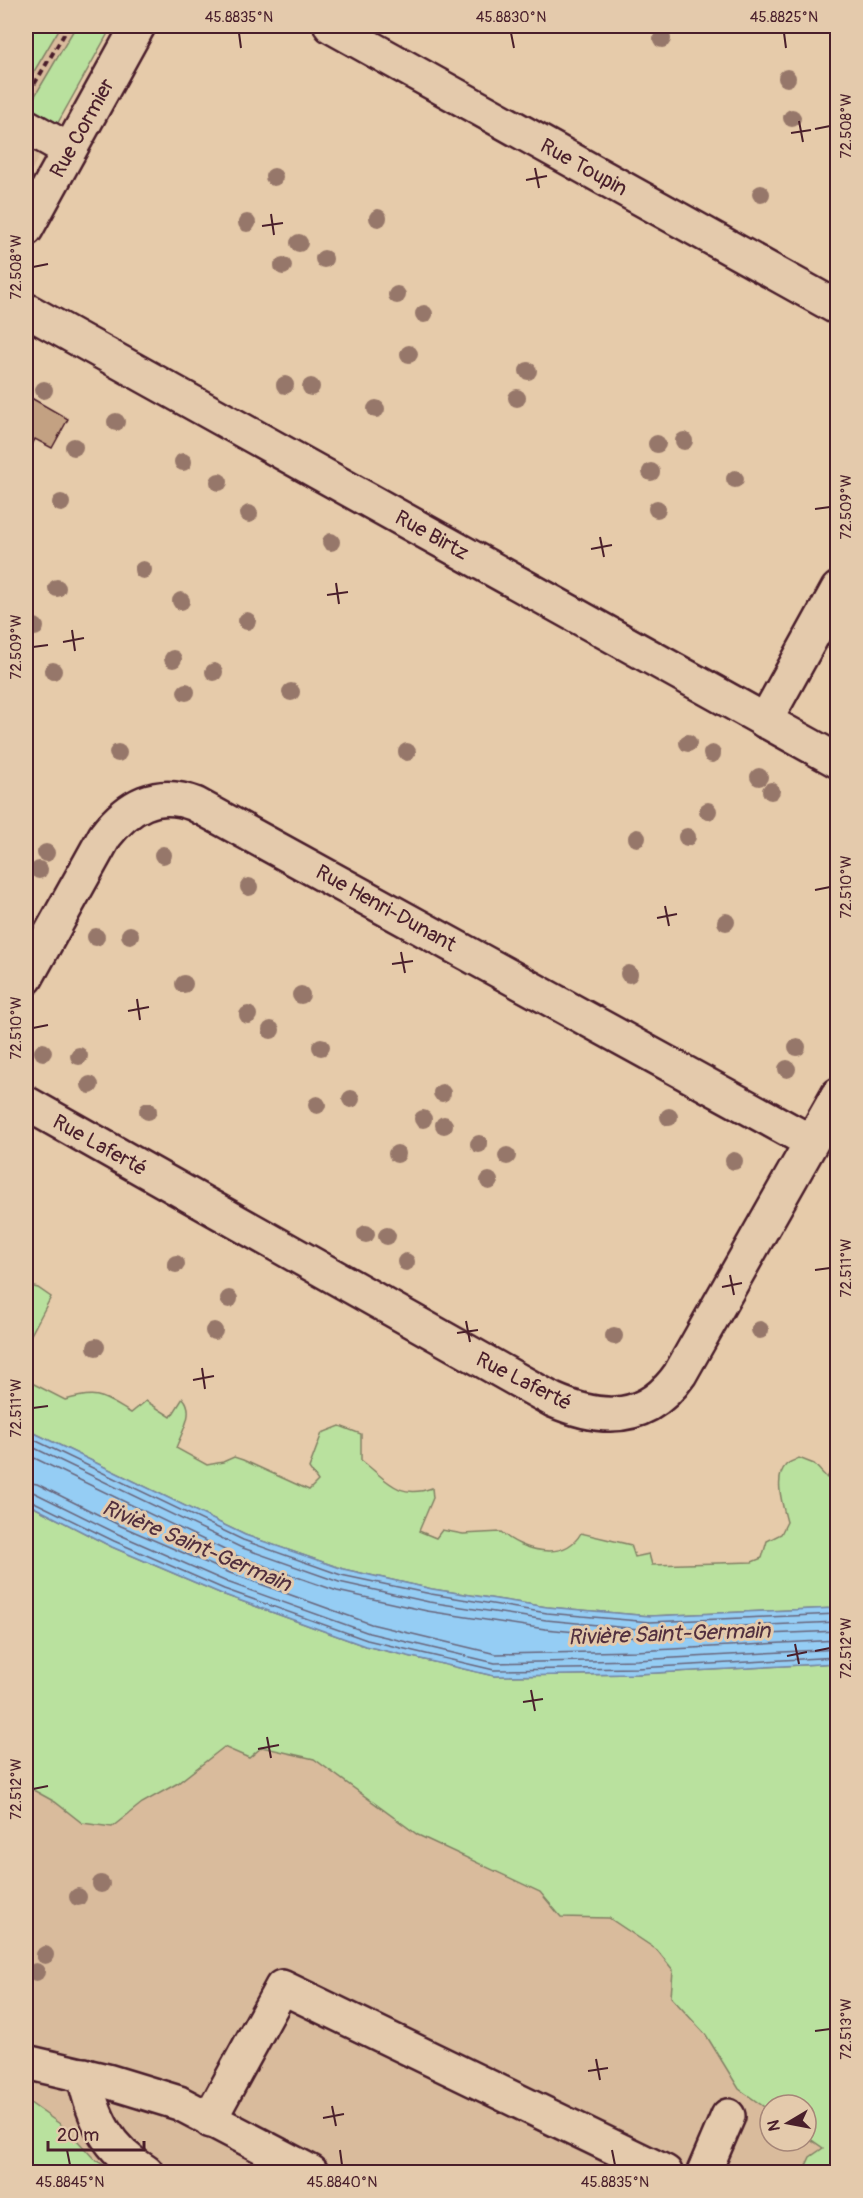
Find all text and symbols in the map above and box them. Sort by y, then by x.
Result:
text: 45.8835°N [205,8,273,27]
text: 45.8830°N [476,8,546,27]
text: 45.8825°N [750,8,818,27]
street label: Rue Cormier [44,73,121,183]
text: 72.508°W [837,93,856,158]
street label: Rue Toupin [535,132,632,202]
text: 72.508°W [7,234,26,299]
text: 72.509°W [837,474,856,540]
street label: Rue Birtz [390,504,473,567]
text: 72.509°W [7,614,26,680]
text: 72.510°W [837,855,856,919]
street label: Rue Henri-Dunant [311,859,461,958]
text: 72.510°W [7,996,26,1060]
street label: Rue Laferté [48,1108,152,1182]
text: 72.511°W [837,1238,856,1297]
street label: Rue Laferté [471,1346,576,1417]
text: 72.511°W [7,1378,26,1437]
water label: Rivière Saint-Germain [98,1494,297,1599]
water label: Rivière Saint-Germain [567,1616,772,1652]
text: 72.512°W [837,1617,856,1679]
text: 72.512°W [7,1758,26,1820]
text: 72.513°W [837,1998,856,2060]
north arrow [758,2093,818,2153]
scale bar [48,2114,144,2152]
text: N [763,2118,785,2132]
text: 20 m [57,2124,99,2147]
text: 45.8845°N [36,2173,104,2192]
text: 45.8840°N [307,2173,377,2192]
text: 45.8835°N [581,2173,649,2192]

